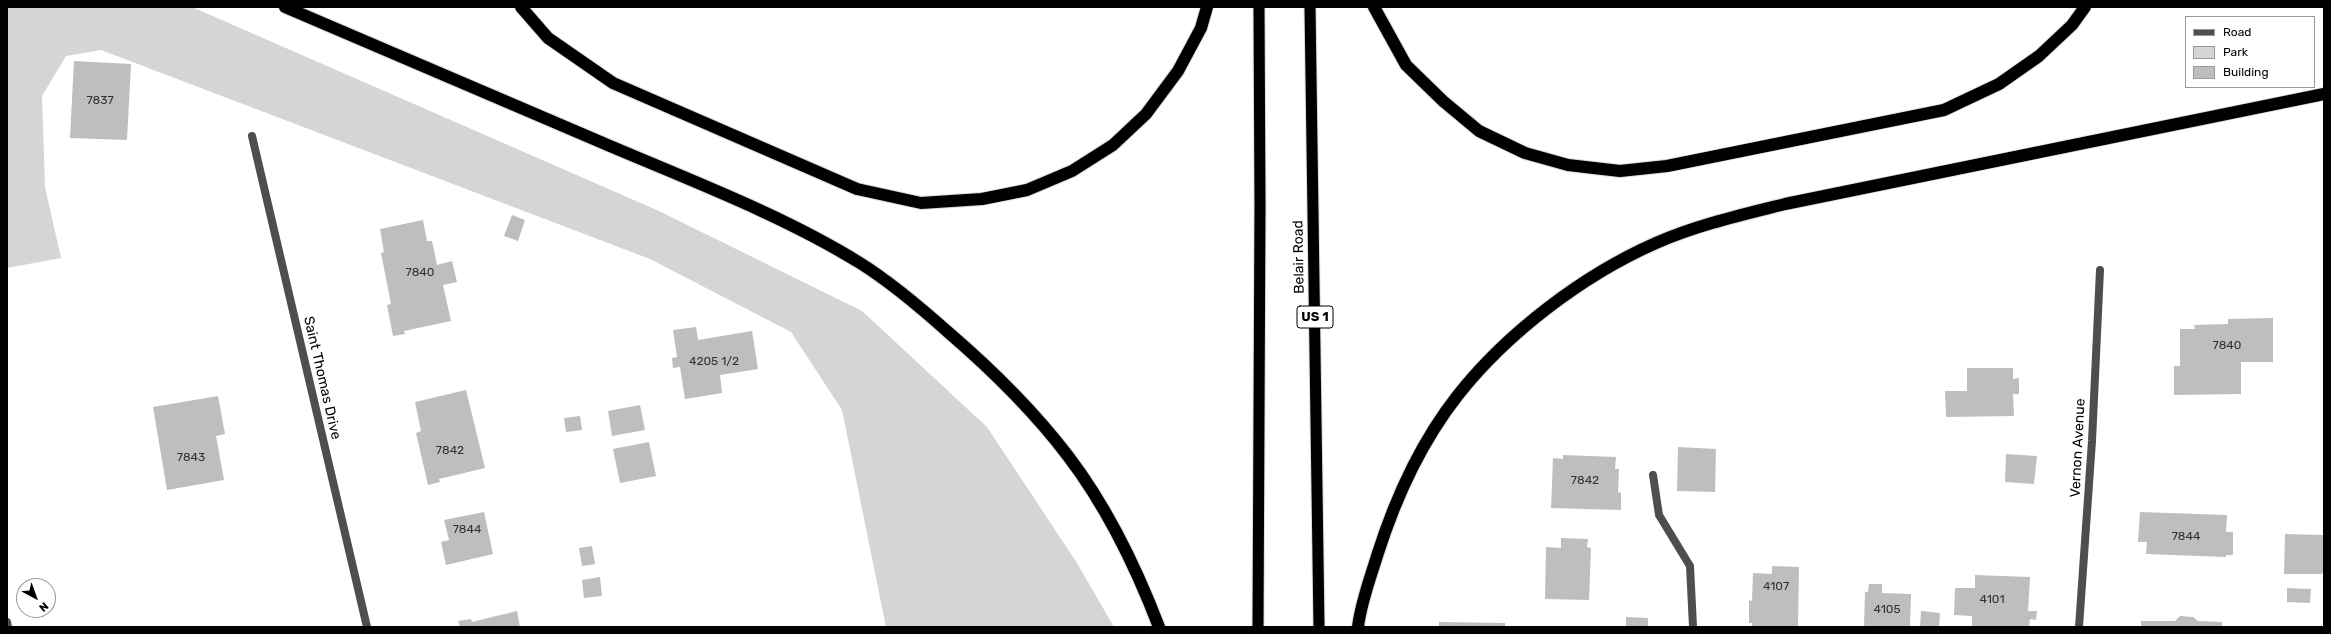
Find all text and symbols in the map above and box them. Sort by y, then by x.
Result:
legend [2185,16,2315,88]
text: Road [2223,25,2251,39]
text: Park [2223,45,2248,59]
text: Building [2223,65,2269,79]
house number: 7837 [86,94,114,108]
street label: Belair Road [1290,220,1308,294]
house number: 7840 [406,266,434,280]
road number: US 1 [1297,306,1333,328]
street label: Saint Thomas Drive [300,315,344,441]
house number: 7840 [2213,339,2241,353]
house number: 4205 1/2 [689,355,739,369]
street label: Vernon Avenue [2067,398,2089,498]
house number: 7842 [436,444,464,458]
house number: 7843 [177,451,205,465]
house number: 7842 [1571,474,1599,488]
house number: 7844 [453,523,481,537]
house number: 7844 [2172,530,2200,544]
north arrow [16,578,56,618]
house number: 4107 [1763,580,1789,594]
house number: 4101 [1979,593,2005,607]
text: N [36,599,51,614]
house number: 4105 [1873,603,1901,617]

